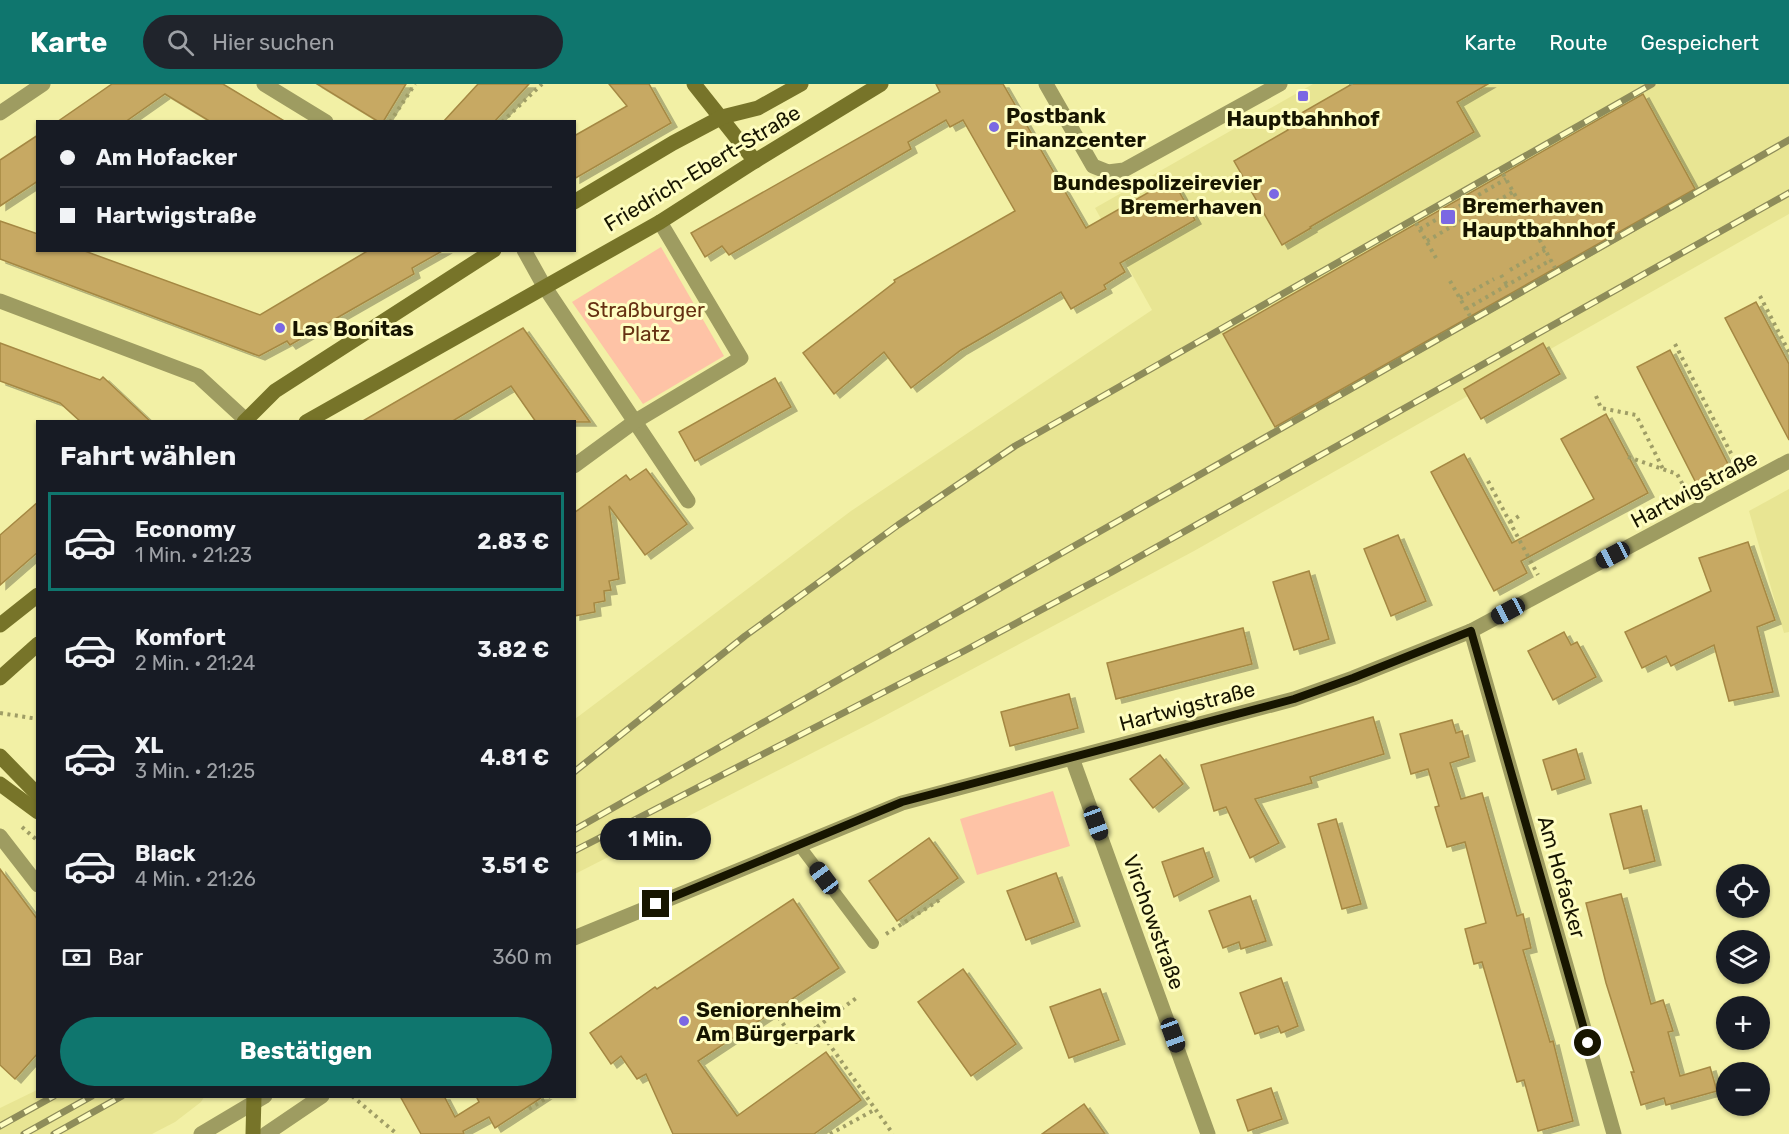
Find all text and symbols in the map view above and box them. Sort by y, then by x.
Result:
search box [143,15,563,69]
text: Karte [30,26,107,59]
icon: search [164,26,197,59]
text: Hier suchen [212,29,335,56]
text: Karte [1464,30,1516,55]
text: Route [1549,30,1608,55]
text: Gespeichert [1641,30,1759,55]
marker: Hauptbahnhof [1296,89,1310,103]
street label: Friedrich-Ebert-Straße [599,100,805,236]
place label: Postbank Finanzcenter [1006,103,1146,152]
place label: Hauptbahnhof [1227,106,1380,131]
marker: Postbank Finanzcenter [987,120,1001,134]
text: Am Hofacker [96,144,237,171]
place label: Bundespolizeirevier Bremerhaven [1053,170,1262,219]
marker: Bundespolizeirevier Bremerhaven [1267,187,1281,201]
place label: Bremerhaven Hauptbahnhof [1462,193,1616,242]
text: Hartwigstraße [96,202,257,229]
marker: Bremerhaven Hauptbahnhof [1439,208,1457,226]
park label: Straßburger Platz [587,297,705,346]
place label: Las Bonitas [292,316,414,341]
marker: Las Bonitas [273,321,287,335]
text: Fahrt wählen [60,440,236,472]
street label: Hartwigstraße [1626,445,1762,533]
icon: car [63,515,117,569]
text: Economy [135,516,236,543]
text: 2.83 € [477,528,549,555]
car [1593,539,1633,571]
text: 1 Min. · 21:23 [135,543,252,567]
car [1488,595,1528,627]
icon: car [63,623,117,677]
text: Komfort [135,624,226,651]
text: 3.82 € [477,636,549,663]
text: 2 Min. · 21:24 [135,651,255,675]
street label: Hartwigstraße [1116,676,1258,736]
icon: car [63,731,117,785]
text: XL [135,732,163,759]
text: 4.81 € [480,744,549,771]
text: 3 Min. · 21:25 [135,759,255,783]
car [1081,803,1111,843]
street label: Am Hofacker [1533,813,1591,941]
callout: 1 Min. [600,817,712,859]
text: 1 Min. [628,827,683,851]
icon: car [63,839,117,893]
text: Black [135,840,196,867]
street label: Virchowstraße [1118,851,1190,993]
text: 3.51 € [481,852,549,879]
car [806,858,842,898]
map controls [1716,864,1770,1116]
button: locate [1716,864,1770,918]
text: 4 Min. · 21:26 [135,867,256,891]
route end [642,890,669,917]
button: layers [1716,930,1770,984]
icon: cash [60,941,93,974]
text: Bar [108,944,143,971]
text: 360 m [493,945,552,969]
button: + [1716,996,1770,1050]
place label: Seniorenheim Am Bürgerpark [696,997,856,1046]
marker: Seniorenheim Am Bürgerpark [677,1014,691,1028]
car [1158,1015,1188,1055]
button: Bestätigen [60,1017,552,1086]
route start [1574,1029,1601,1056]
button: − [1716,1062,1770,1116]

